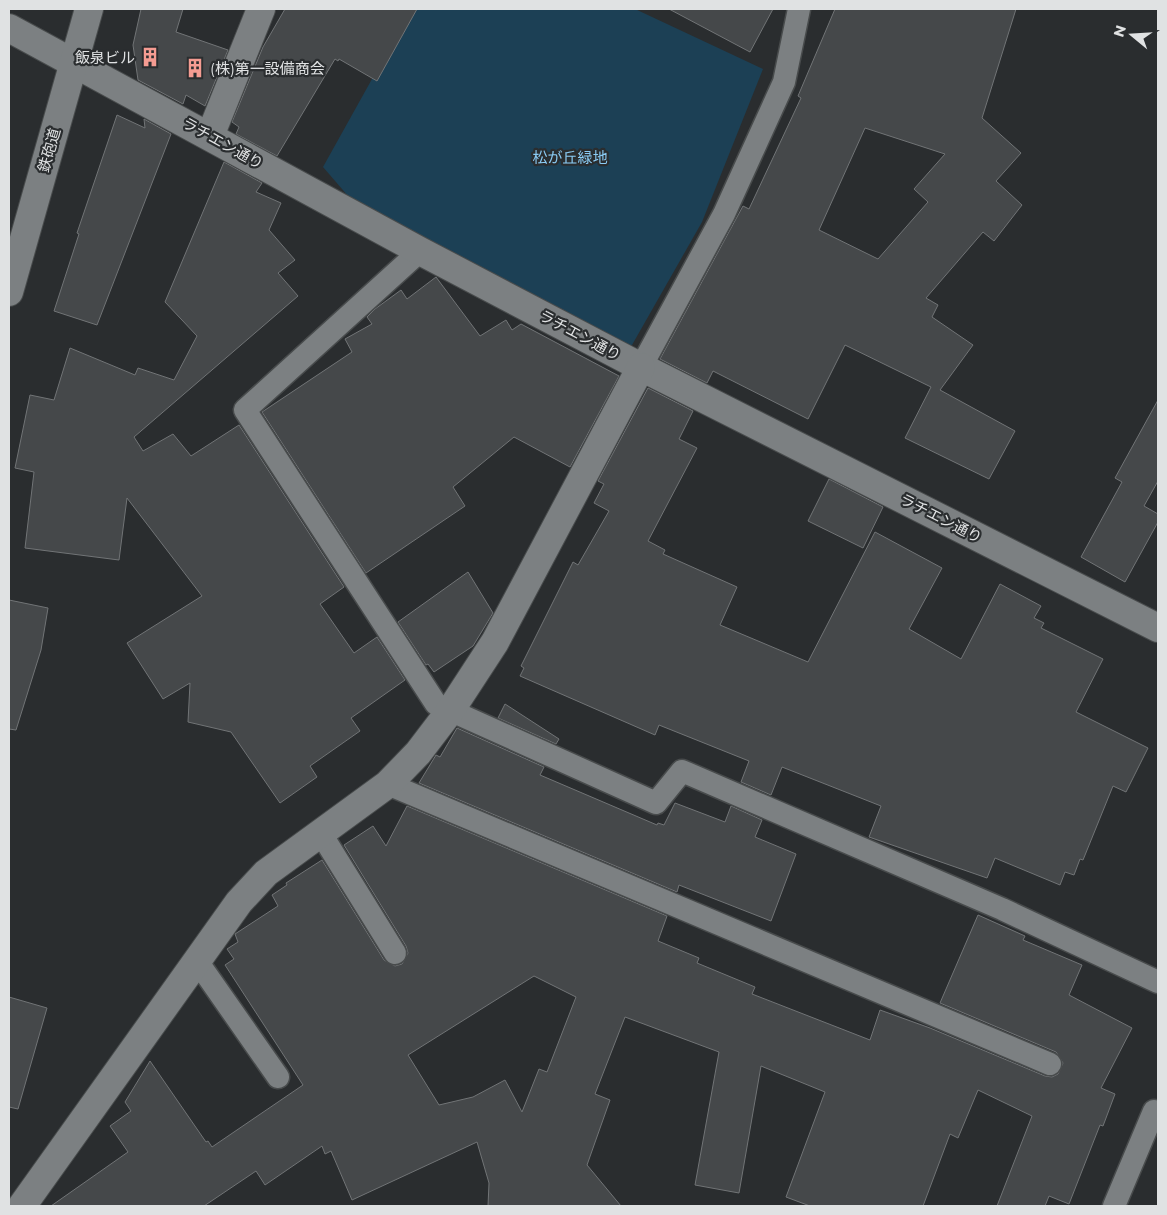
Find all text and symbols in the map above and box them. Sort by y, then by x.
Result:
north arrow [1107,10,1157,60]
text: N [1109,23,1130,39]
building icon: 飯泉ビル [139,46,161,68]
place label: 飯泉ビル [75,48,135,67]
building icon: (株)第一設備商会 [184,57,206,79]
place label: (株)第一設備商会 [210,59,325,78]
street label: ラチエン通り [179,113,267,173]
street label: 鉄砲道 [34,126,64,174]
park label: 松が丘緑地 [532,148,608,167]
street label: ラチエン通り [536,305,624,365]
street label: ラチエン通り [897,489,985,547]

